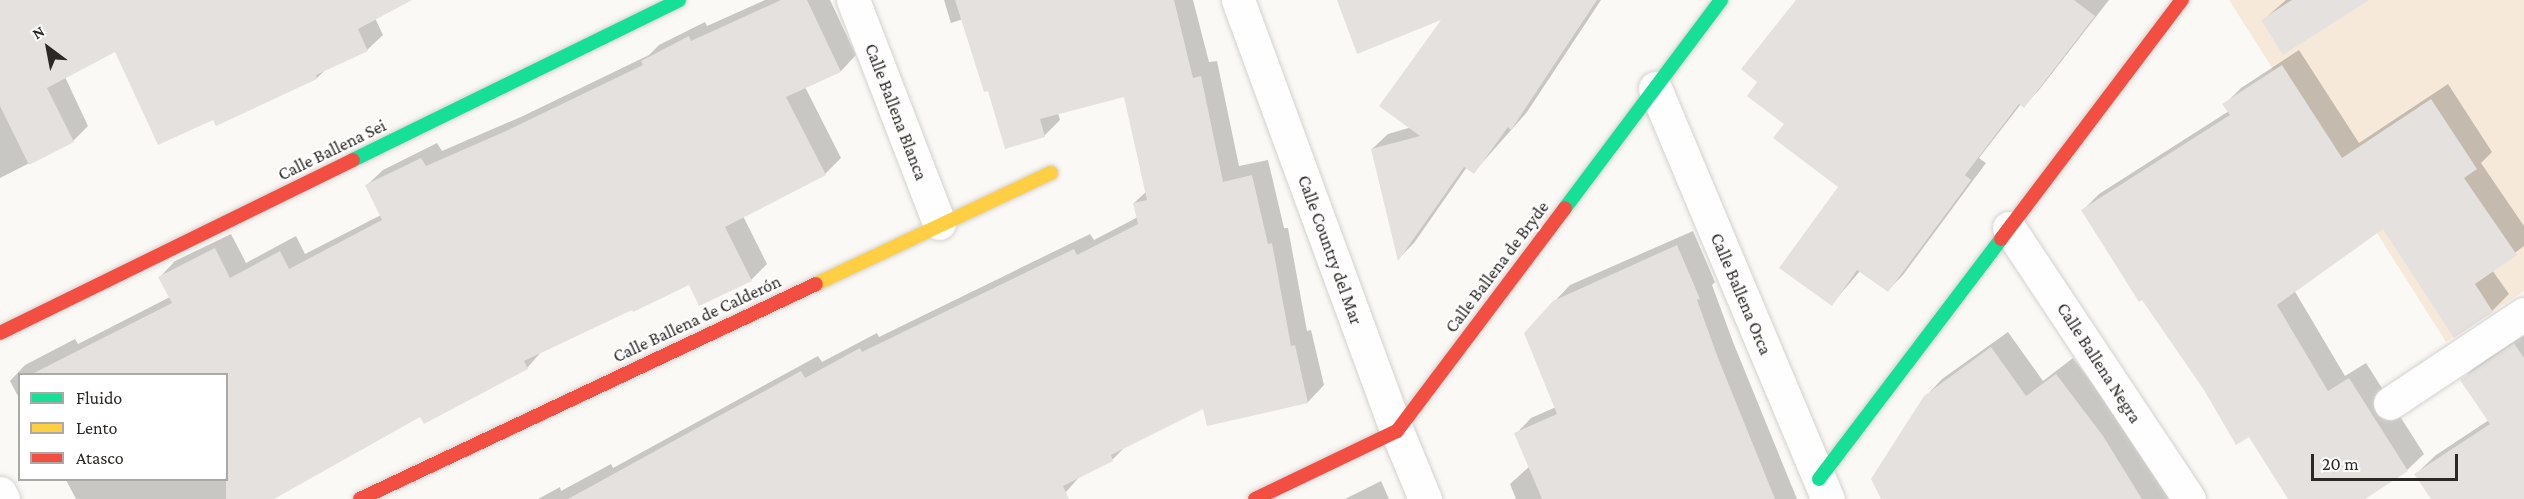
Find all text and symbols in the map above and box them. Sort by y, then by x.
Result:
north arrow [18,18,78,78]
text: N [29,22,47,42]
street label: Calle Ballena Blanca [860,40,932,184]
street label: Calle Ballena Sei [274,115,390,185]
street label: Calle Country del Mar [1293,172,1367,328]
street label: Calle Ballena de Bryde [1441,197,1553,337]
street label: Calle Ballena Orca [1706,230,1776,358]
street label: Calle Ballena de Calderón [610,271,784,367]
street label: Calle Ballena Negra [2052,299,2146,427]
legend [18,373,228,481]
text: Fluido [76,388,122,408]
text: Lento [76,418,117,438]
scale bar [2314,442,2461,480]
text: Atasco [76,448,124,468]
text: 20 m [2322,454,2359,474]

